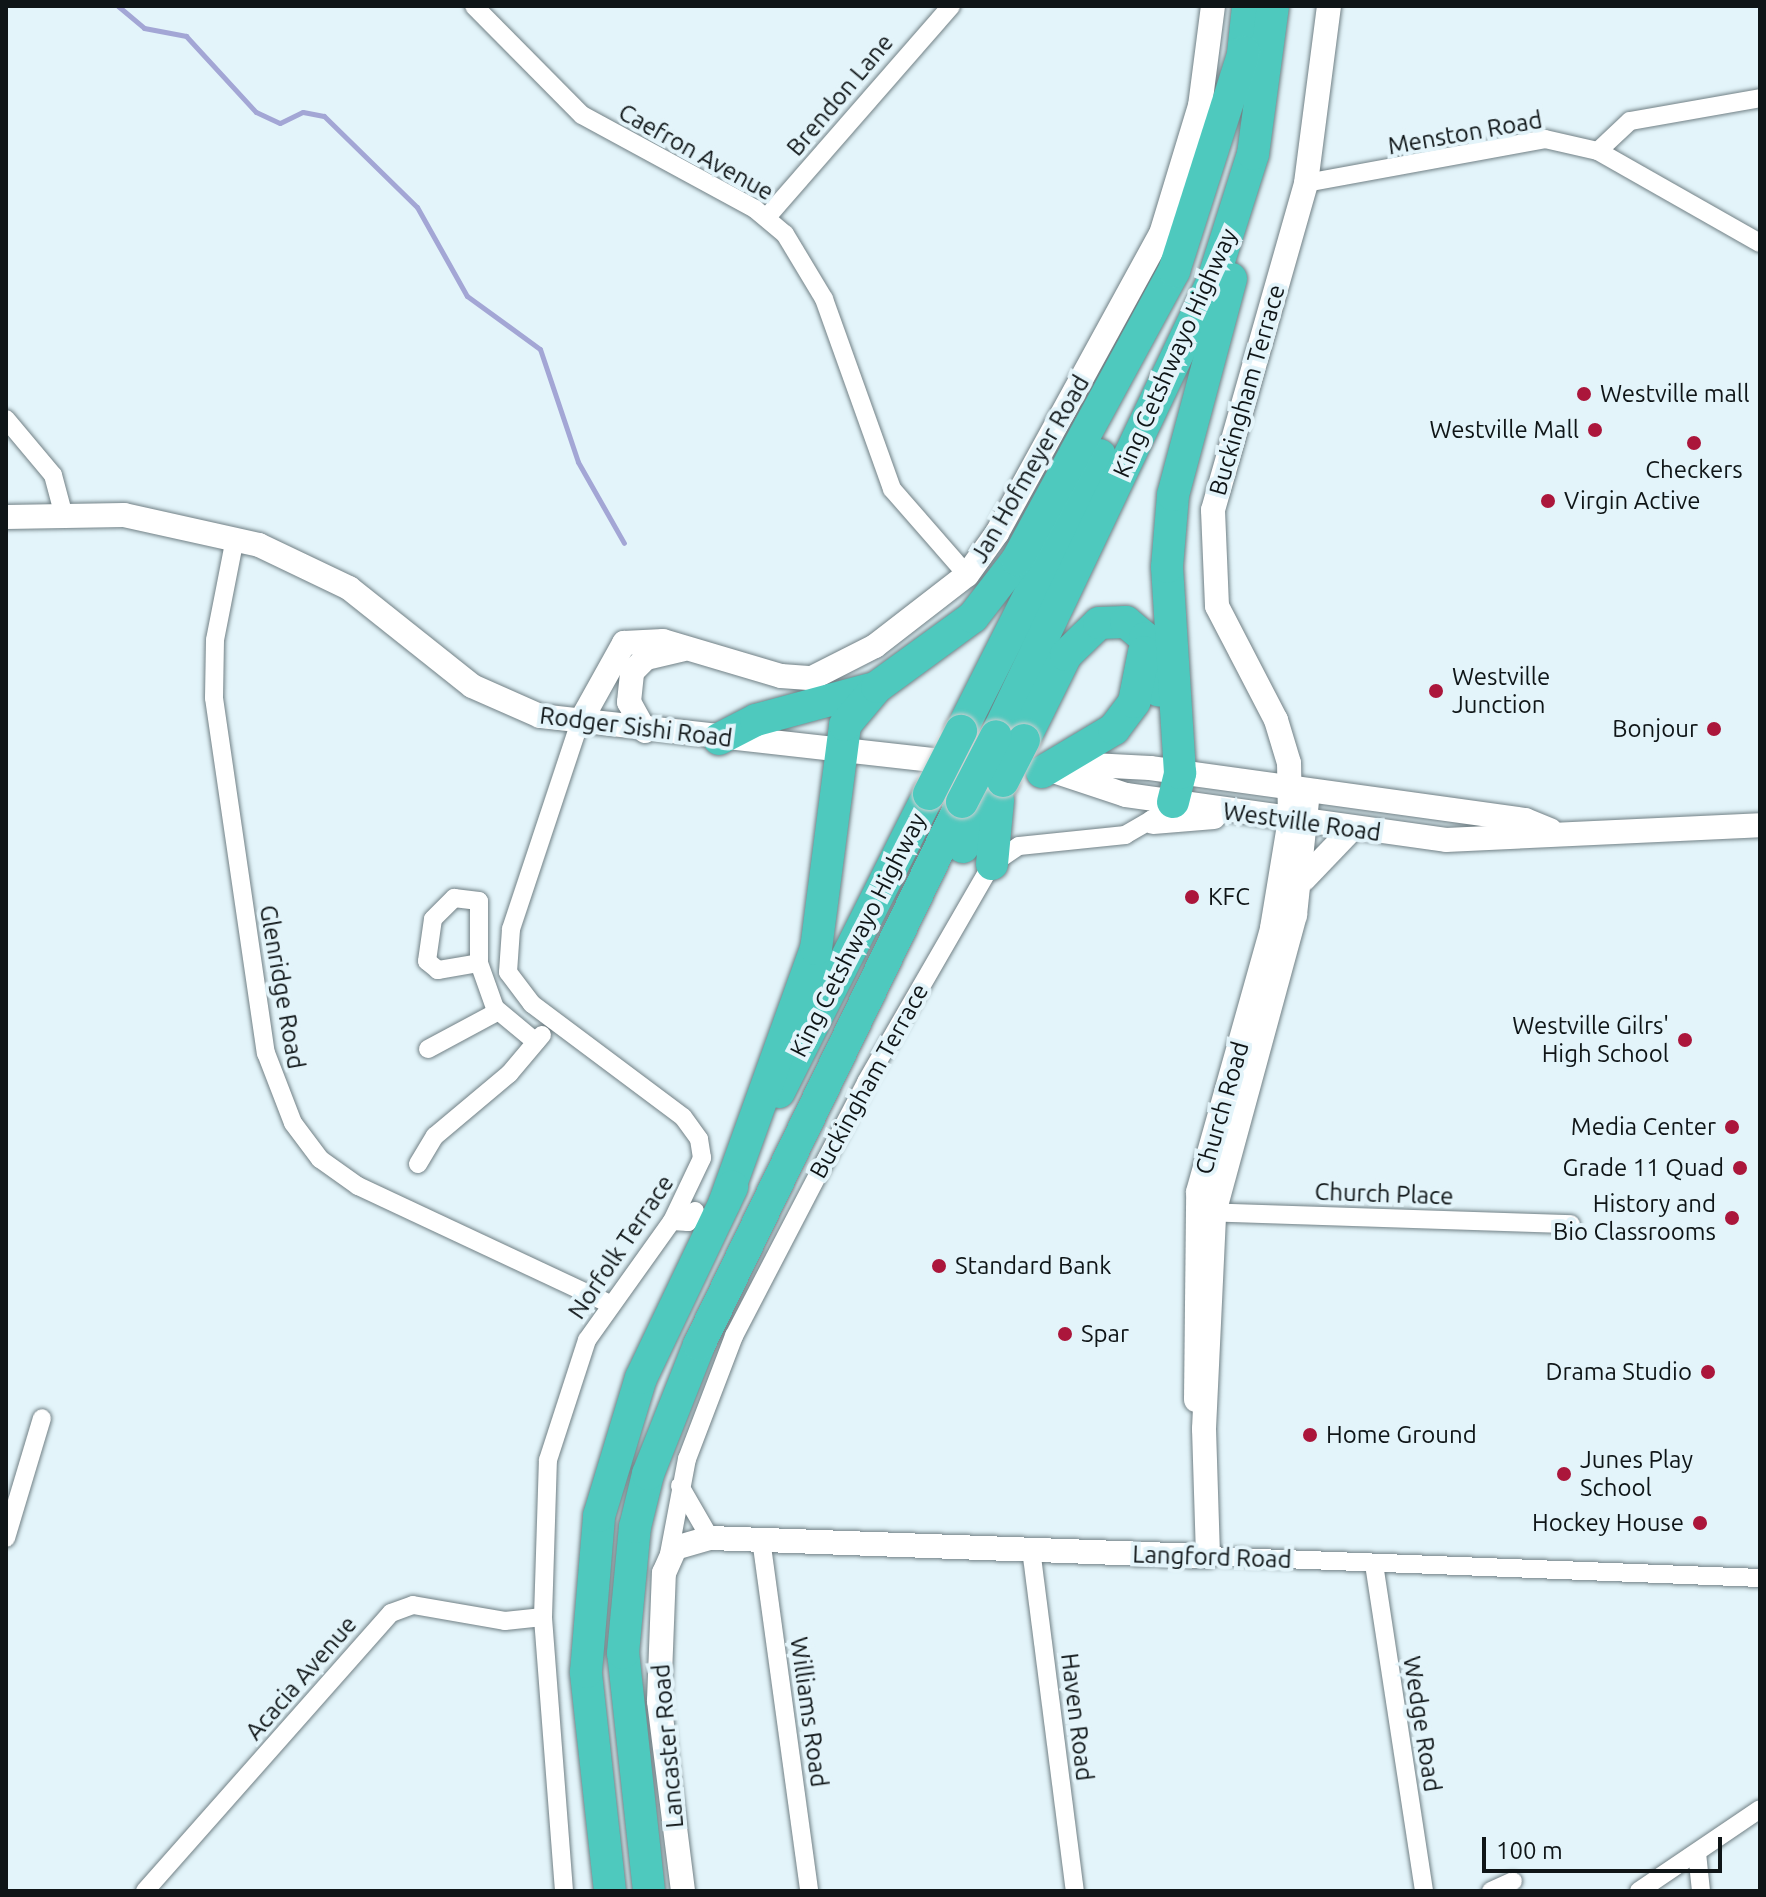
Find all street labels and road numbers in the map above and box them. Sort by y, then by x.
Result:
street label: Brendon Lane [781,28,899,162]
street label: Caefron Avenue [614,98,778,206]
street label: Menston Road [1386,105,1544,161]
street label: King Cetshwayo Highway [1107,224,1243,482]
street label: Buckingham Terrace [1203,281,1291,499]
street label: Jan Hofmeyer Road [965,370,1095,568]
street label: Rodger Sishi Road [538,701,734,753]
street label: Westville Road [1221,797,1383,847]
street label: King Cetshwayo Highway [784,808,932,1062]
street label: Glenridge Road [253,903,311,1071]
street label: Buckingham Terrace [804,979,934,1183]
street label: Church Road [1189,1038,1255,1178]
street label: Norfolk Terrace [562,1169,680,1325]
street label: Church Place [1314,1177,1454,1211]
street label: Langford Road [1132,1540,1292,1574]
street label: Acacia Avenue [239,1610,363,1746]
street label: Williams Road [784,1635,834,1789]
street label: Haven Road [1055,1651,1099,1783]
street label: Wedge Road [1397,1654,1447,1794]
street label: Lancaster Road [646,1663,690,1829]

